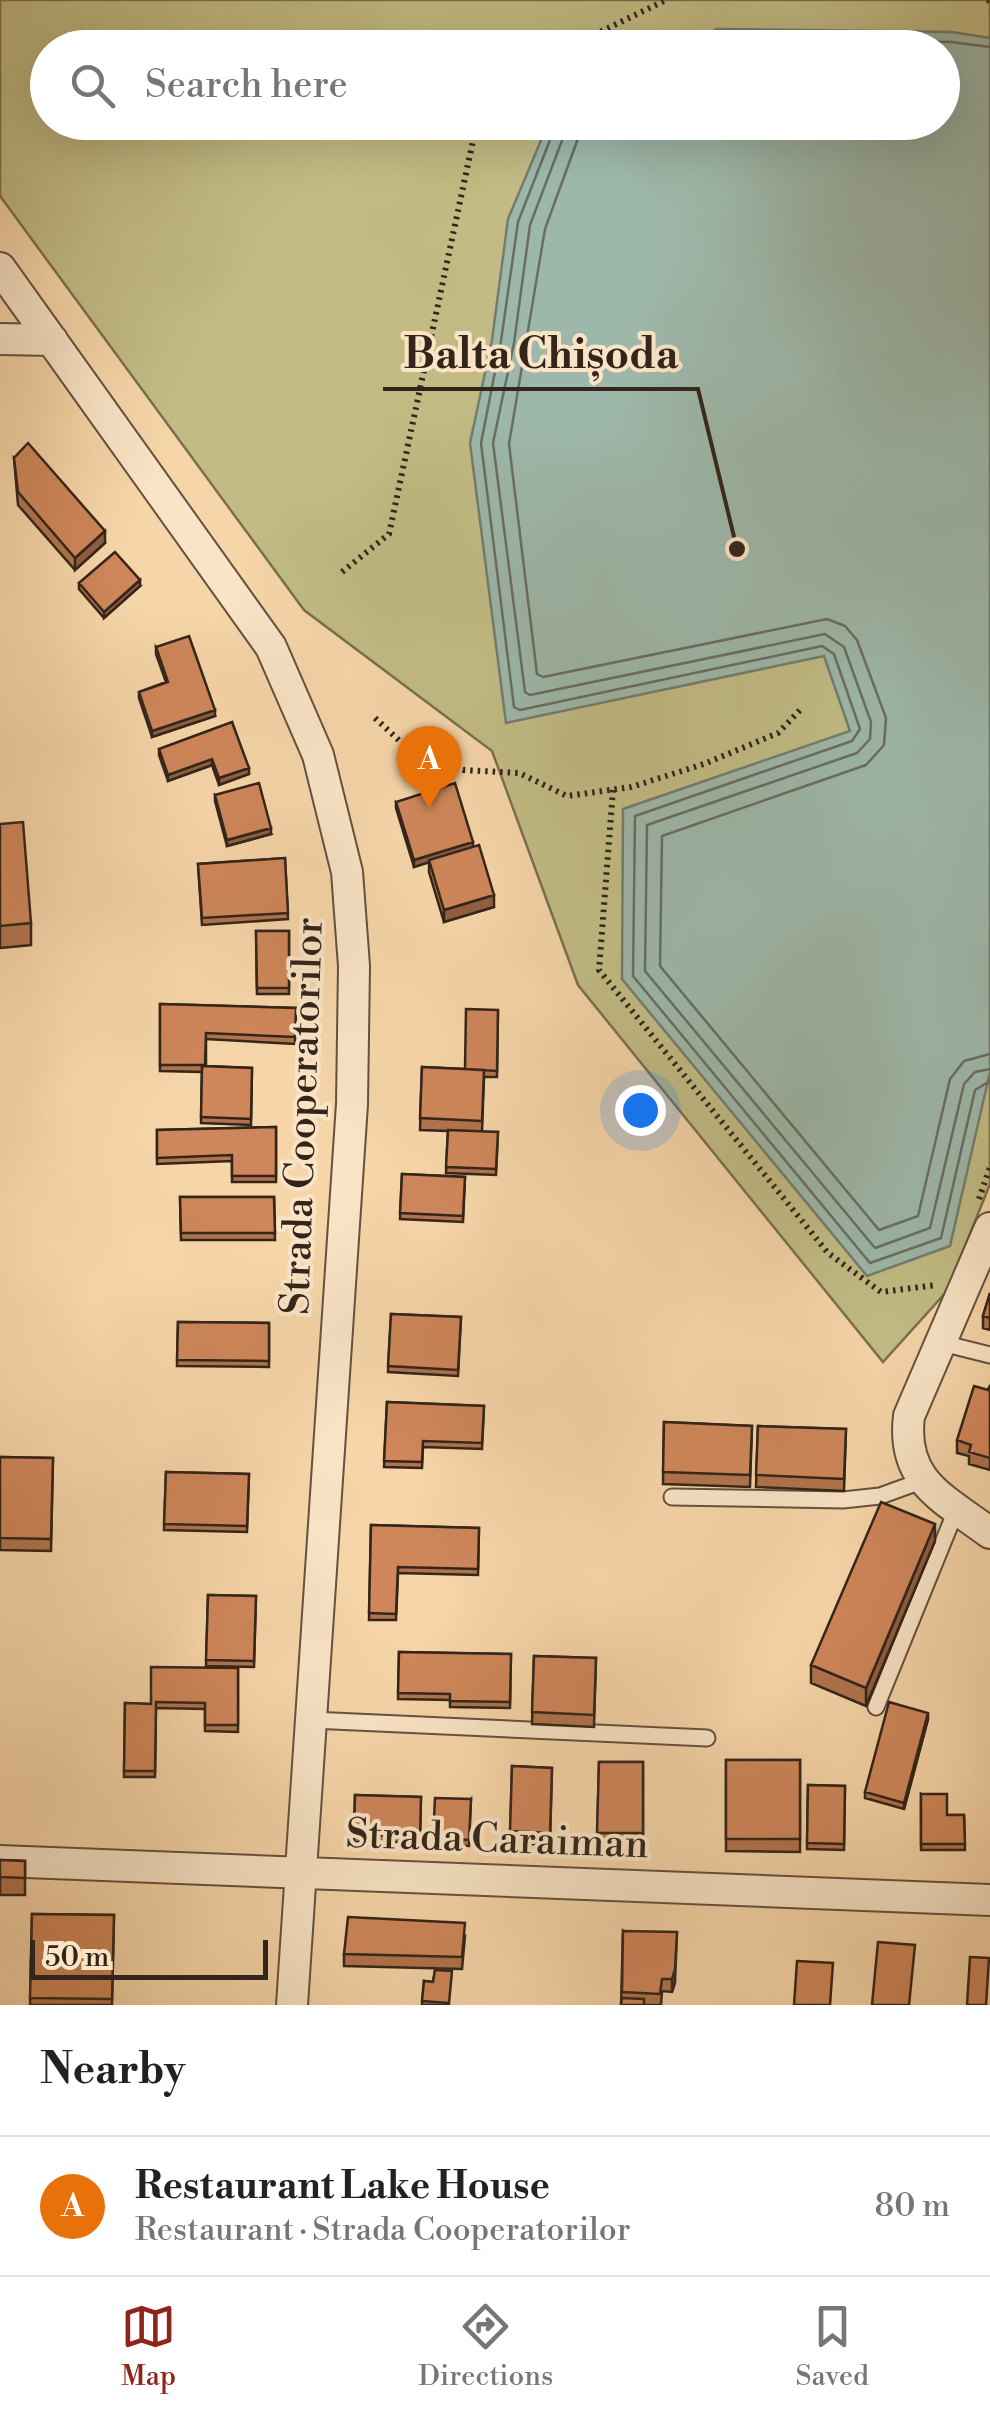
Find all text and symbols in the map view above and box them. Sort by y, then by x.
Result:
search box [30,30,960,140]
icon: search [65,58,120,113]
text: Search here [145,62,348,109]
callout: Balta Chișoda [383,317,698,389]
text: Balta Chișoda [404,329,679,382]
pin: A [396,726,462,808]
street label: Strada Cooperatorilor [271,916,335,1316]
your location [615,1085,666,1136]
street label: Strada Caraiman [345,1810,649,1870]
scale bar [30,1935,268,1980]
text: 50 m [45,1940,109,1975]
text: Nearby [40,2044,185,2097]
text: Restaurant Lake House [135,2163,550,2210]
text: A [61,2186,84,2226]
text: 80 m [875,2186,950,2226]
text: Restaurant · Strada Cooperatorilor [135,2210,631,2250]
tab: Map [121,2299,176,2394]
tab: Directions [418,2299,553,2394]
tab: Saved [795,2299,869,2394]

